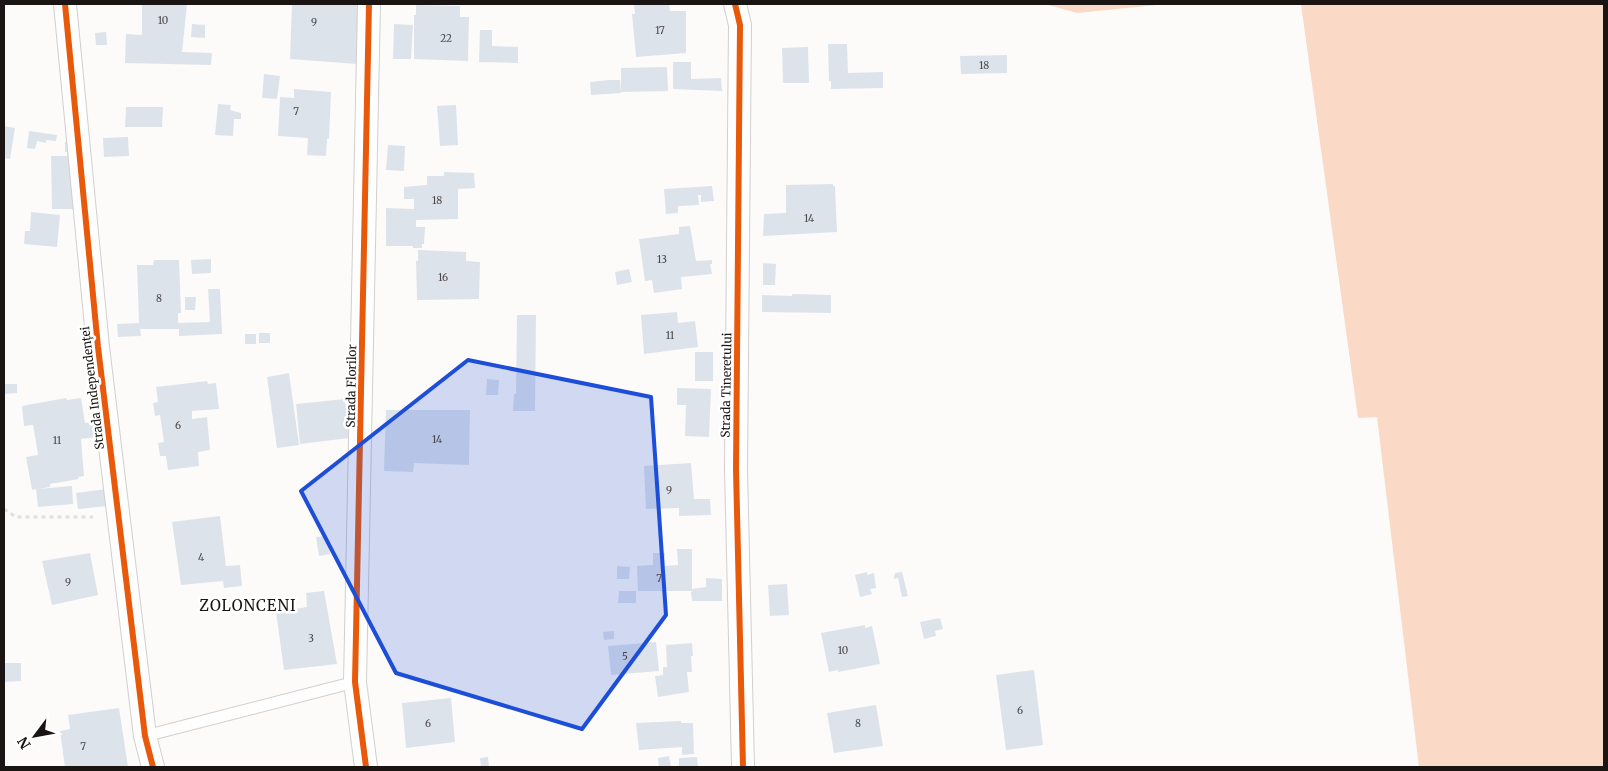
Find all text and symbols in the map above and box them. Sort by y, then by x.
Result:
house number: 10 [158,14,168,27]
house number: 9 [311,16,317,29]
house number: 17 [655,24,665,37]
house number: 22 [440,32,452,45]
house number: 18 [979,59,989,72]
house number: 7 [293,105,299,118]
house number: 18 [432,194,442,207]
house number: 14 [804,212,814,225]
house number: 13 [657,253,667,266]
house number: 16 [438,271,448,284]
house number: 8 [156,292,162,305]
street label: Strada Independenței [77,325,108,450]
house number: 11 [666,329,675,342]
street label: Strada Tineretului [718,332,734,438]
street label: Strada Florilor [343,344,359,428]
house number: 6 [175,419,181,432]
house number: 14 [432,433,442,446]
house number: 11 [53,434,62,447]
house number: 9 [666,484,672,497]
house number: 4 [198,551,204,564]
house number: 7 [656,572,662,585]
house number: 9 [65,576,71,589]
district label: ZOLONCENI [199,596,297,615]
house number: 3 [308,632,314,645]
house number: 10 [838,644,848,657]
house number: 5 [622,650,628,663]
house number: 6 [1017,704,1023,717]
north arrow [10,711,60,761]
house number: 6 [425,717,431,730]
house number: 8 [855,717,861,730]
text: N [13,733,35,752]
house number: 7 [80,740,86,753]

